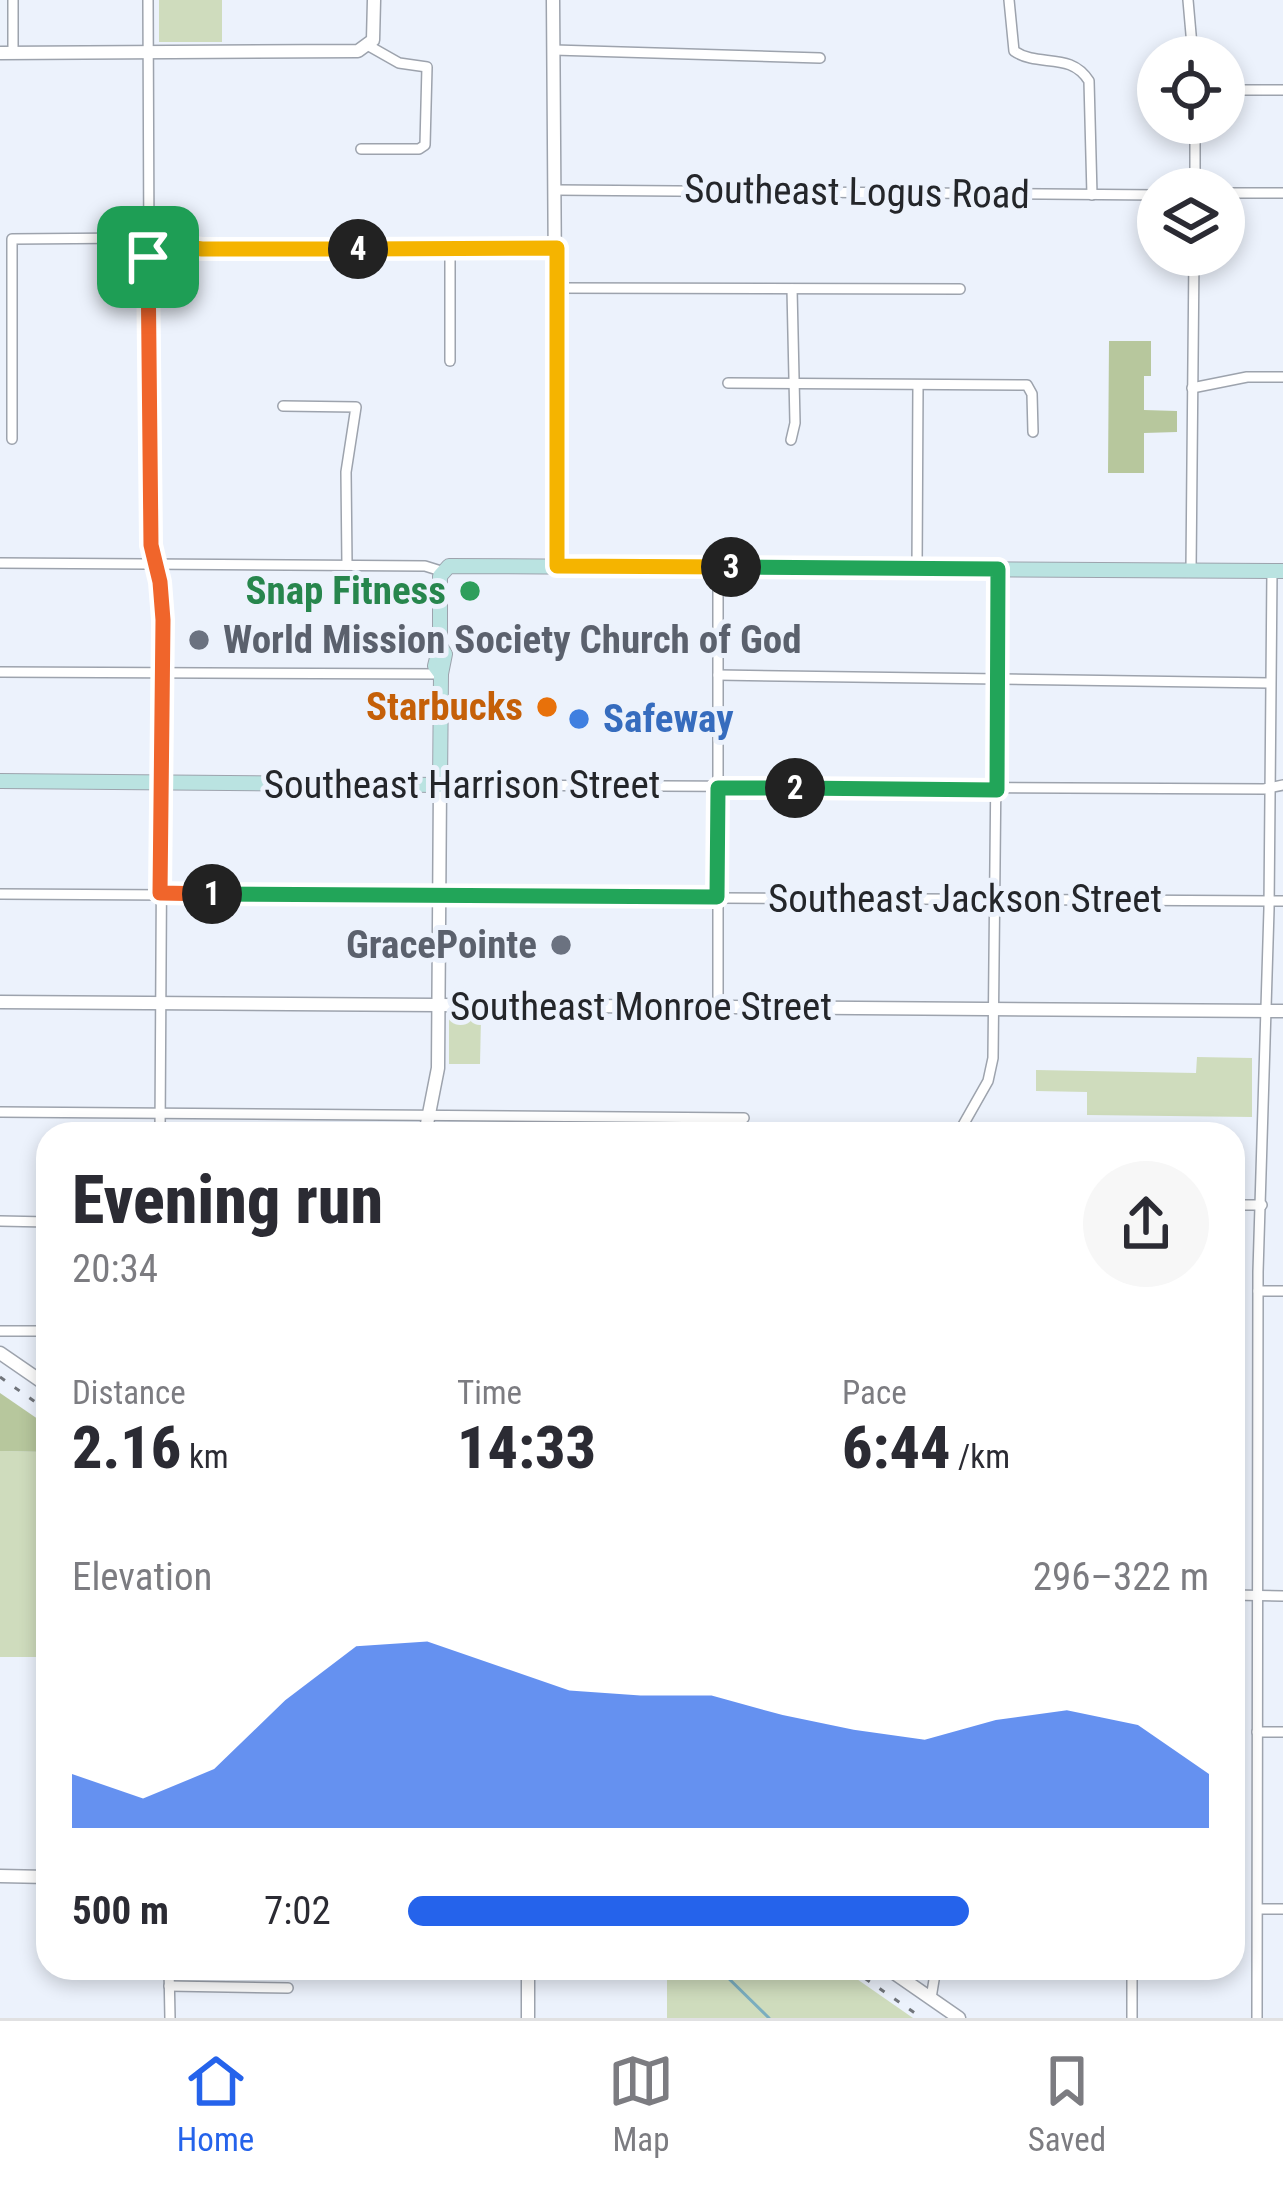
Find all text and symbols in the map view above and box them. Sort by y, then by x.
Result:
map controls [1137,36,1245,276]
button: locate [1137,36,1245,144]
street label: Southeast Logus Road [684,166,1030,218]
button: layers [1137,168,1245,276]
pin [97,206,199,308]
pin: 4 [328,219,388,279]
icon: arrive [115,224,181,290]
text: 4 [350,229,366,268]
pin: 3 [701,537,761,597]
text: 3 [723,547,739,586]
place label: Snap Fitness [245,568,446,614]
marker: Snap Fitness [457,578,483,604]
place label: World Mission Society Church of God [223,617,802,663]
marker: World Mission Society Church of God [186,627,212,653]
place label: Starbucks [366,684,523,730]
marker: Starbucks [534,694,560,720]
place label: Safeway [603,696,734,742]
marker: Safeway [566,706,592,732]
pin: 2 [765,758,825,818]
street label: Southeast Harrison Street [264,762,660,808]
text: 2 [787,768,803,807]
pin: 1 [182,864,242,924]
text: 1 [204,874,220,913]
street label: Southeast Jackson Street [768,876,1162,922]
place label: GracePointe [346,922,537,968]
marker: GracePointe [548,932,574,958]
street label: Southeast Monroe Street [450,984,832,1030]
button: share [1083,1161,1209,1287]
text: Evening run [72,1162,383,1239]
text: 20:34 [72,1246,158,1292]
text: Distance [72,1373,186,1412]
text: Time [457,1373,522,1412]
text: Pace [842,1373,907,1412]
text: 2.16 [72,1412,181,1483]
text: 14:33 [457,1412,596,1483]
text: 6:44 [842,1412,950,1483]
text: km [181,1437,229,1476]
text: /km [950,1437,1010,1476]
text: Elevation [72,1554,212,1600]
text: 296–322 m [1033,1554,1209,1600]
text: 500 m [72,1888,169,1934]
text: 7:02 [264,1888,331,1934]
tab: Home [177,2048,254,2159]
tab: Map [608,2048,674,2159]
tab: Saved [1028,2048,1106,2159]

